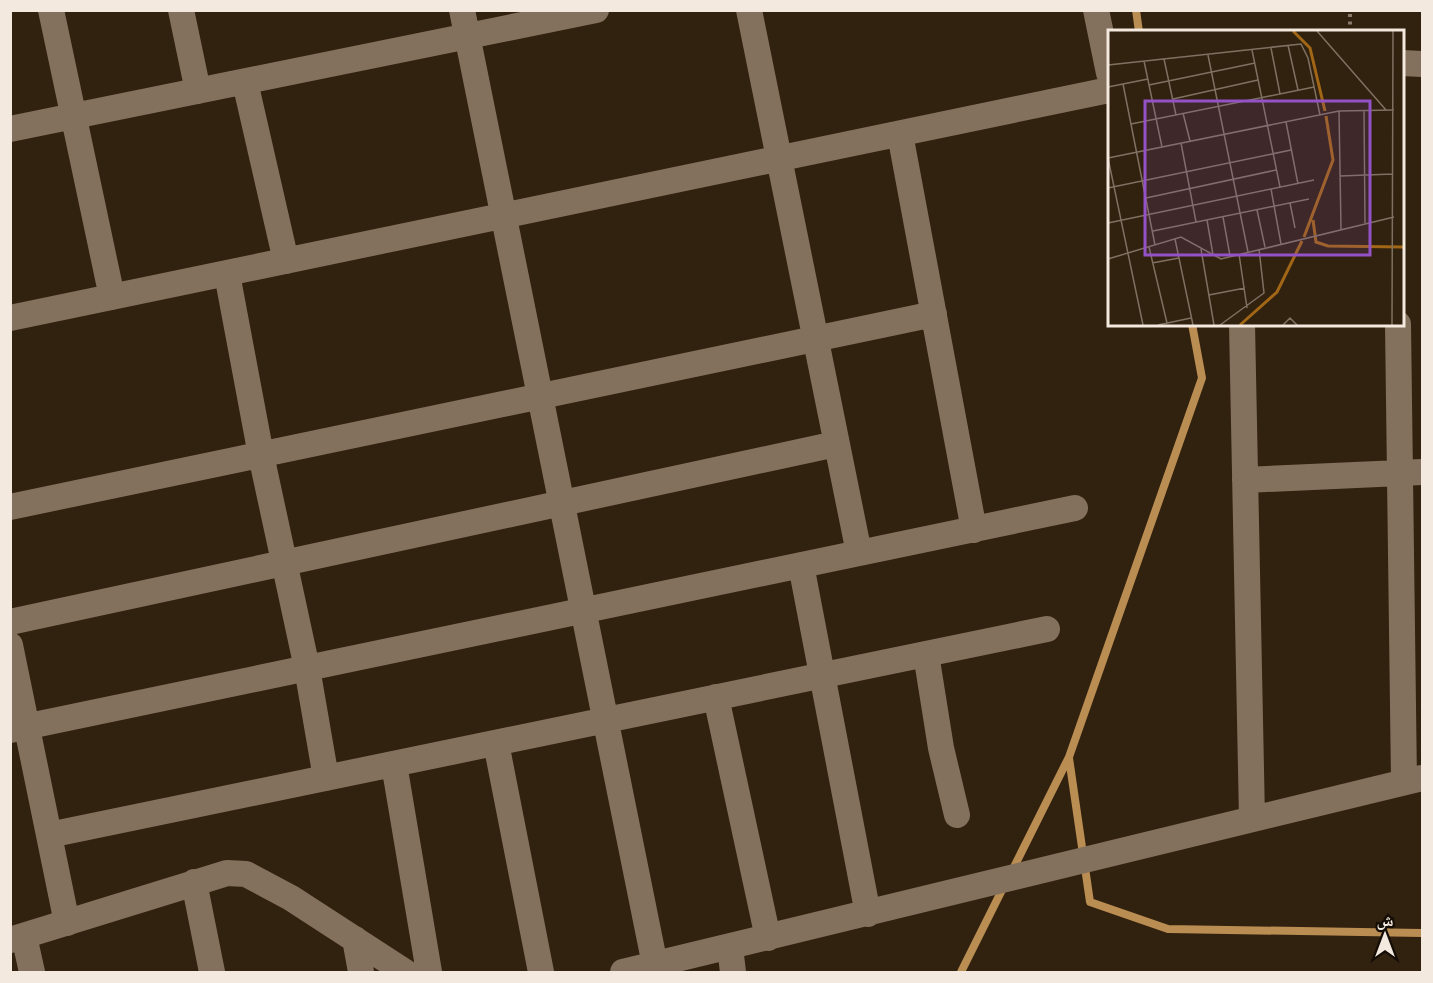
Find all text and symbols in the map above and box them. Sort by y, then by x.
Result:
inset map [1108,30,1403,326]
north arrow [1355,905,1415,965]
text: ش [1377,910,1394,930]

